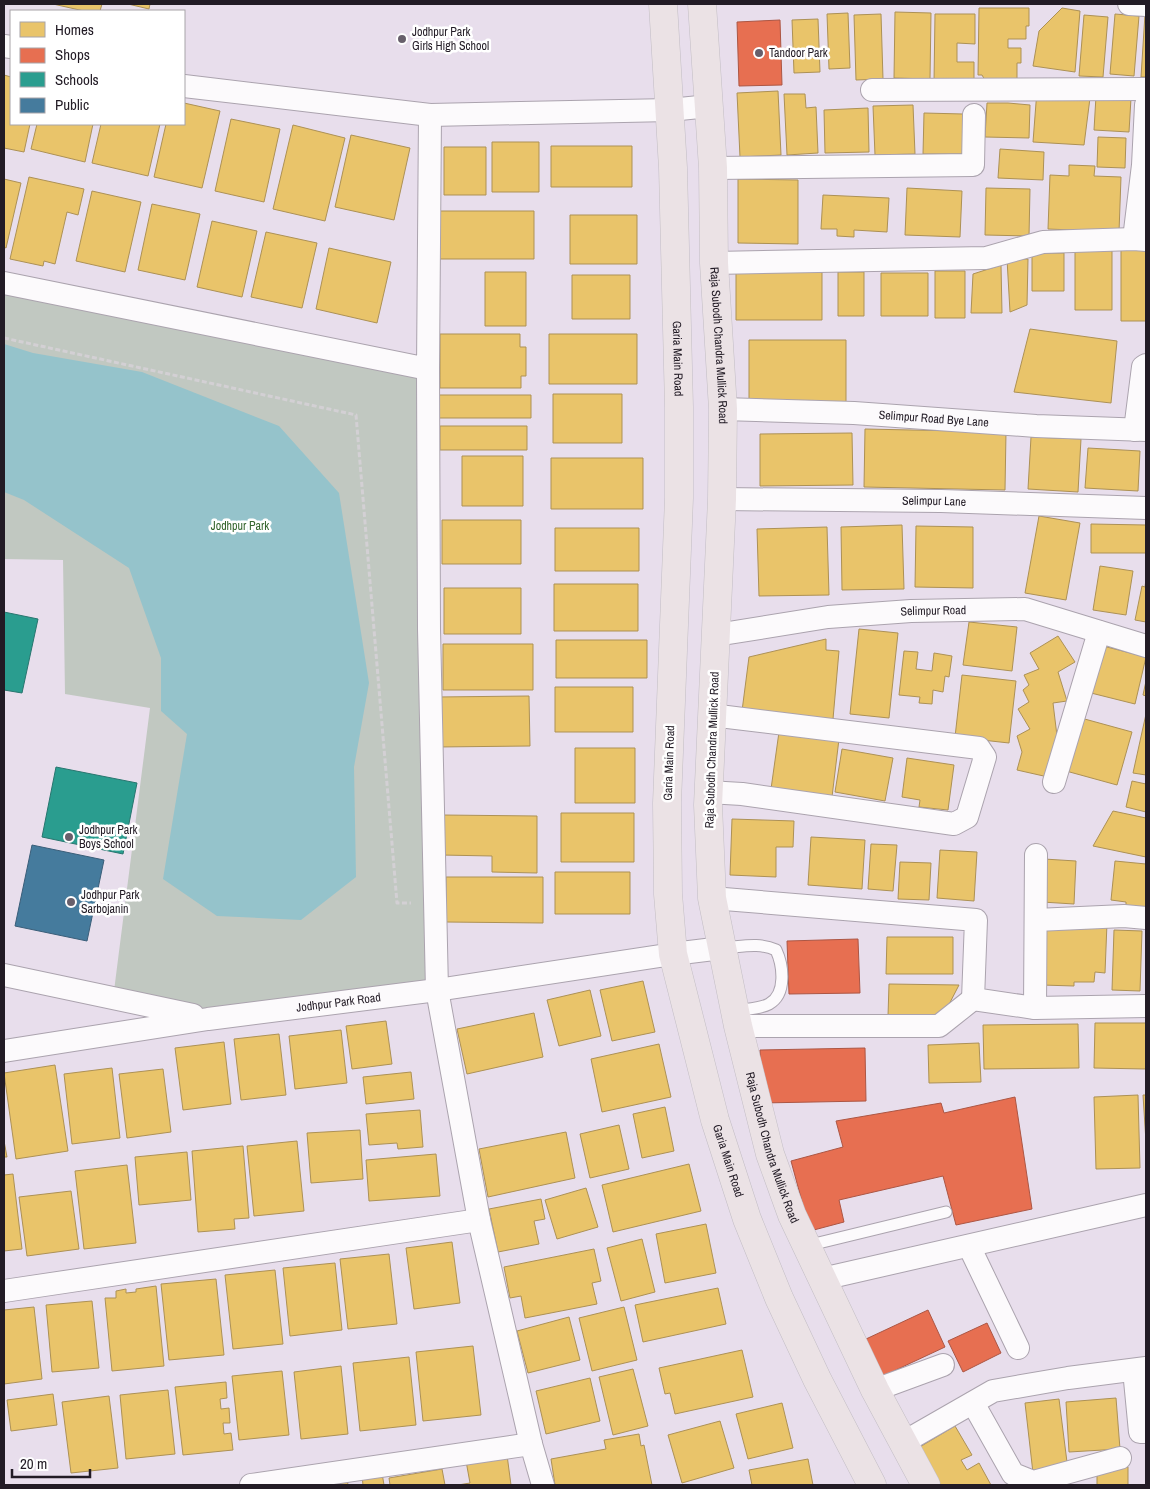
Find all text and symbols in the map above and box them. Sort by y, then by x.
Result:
legend [10,10,185,125]
text: Homes [55,19,94,40]
place label: Jodhpur Park Girls High School [412,24,489,54]
marker: Jodhpur Park Girls High School [396,33,408,45]
text: Shops [55,44,90,65]
place label: Tandoor Park [769,45,828,61]
marker: Tandoor Park [753,47,765,59]
text: Schools [55,69,99,90]
text: Public [55,94,89,115]
street label: Raja Subodh Chandra Mullick Road [706,266,731,424]
street label: Garia Main Road [669,321,687,397]
street label: Selimpur Road Bye Lane [878,407,989,431]
street label: Selimpur Lane [902,493,966,510]
park label: Jodhpur Park [211,518,269,534]
street label: Selimpur Road [900,602,966,620]
street label: Raja Subodh Chandra Mullick Road [701,671,723,829]
street label: Garia Main Road [660,725,678,801]
place label: Jodhpur Park Boys School [79,822,138,852]
marker: Jodhpur Park Boys School [63,831,75,843]
place label: Jodhpur Park Sarbojanin [81,887,140,917]
marker: Jodhpur Park Sarbojanin [65,896,77,908]
street label: Jodhpur Park Road [295,989,382,1016]
street label: Raja Subodh Chandra Mullick Road [742,1070,803,1226]
street label: Garia Main Road [709,1122,747,1199]
scale bar [12,1446,90,1478]
text: 20 m [20,1453,47,1474]

